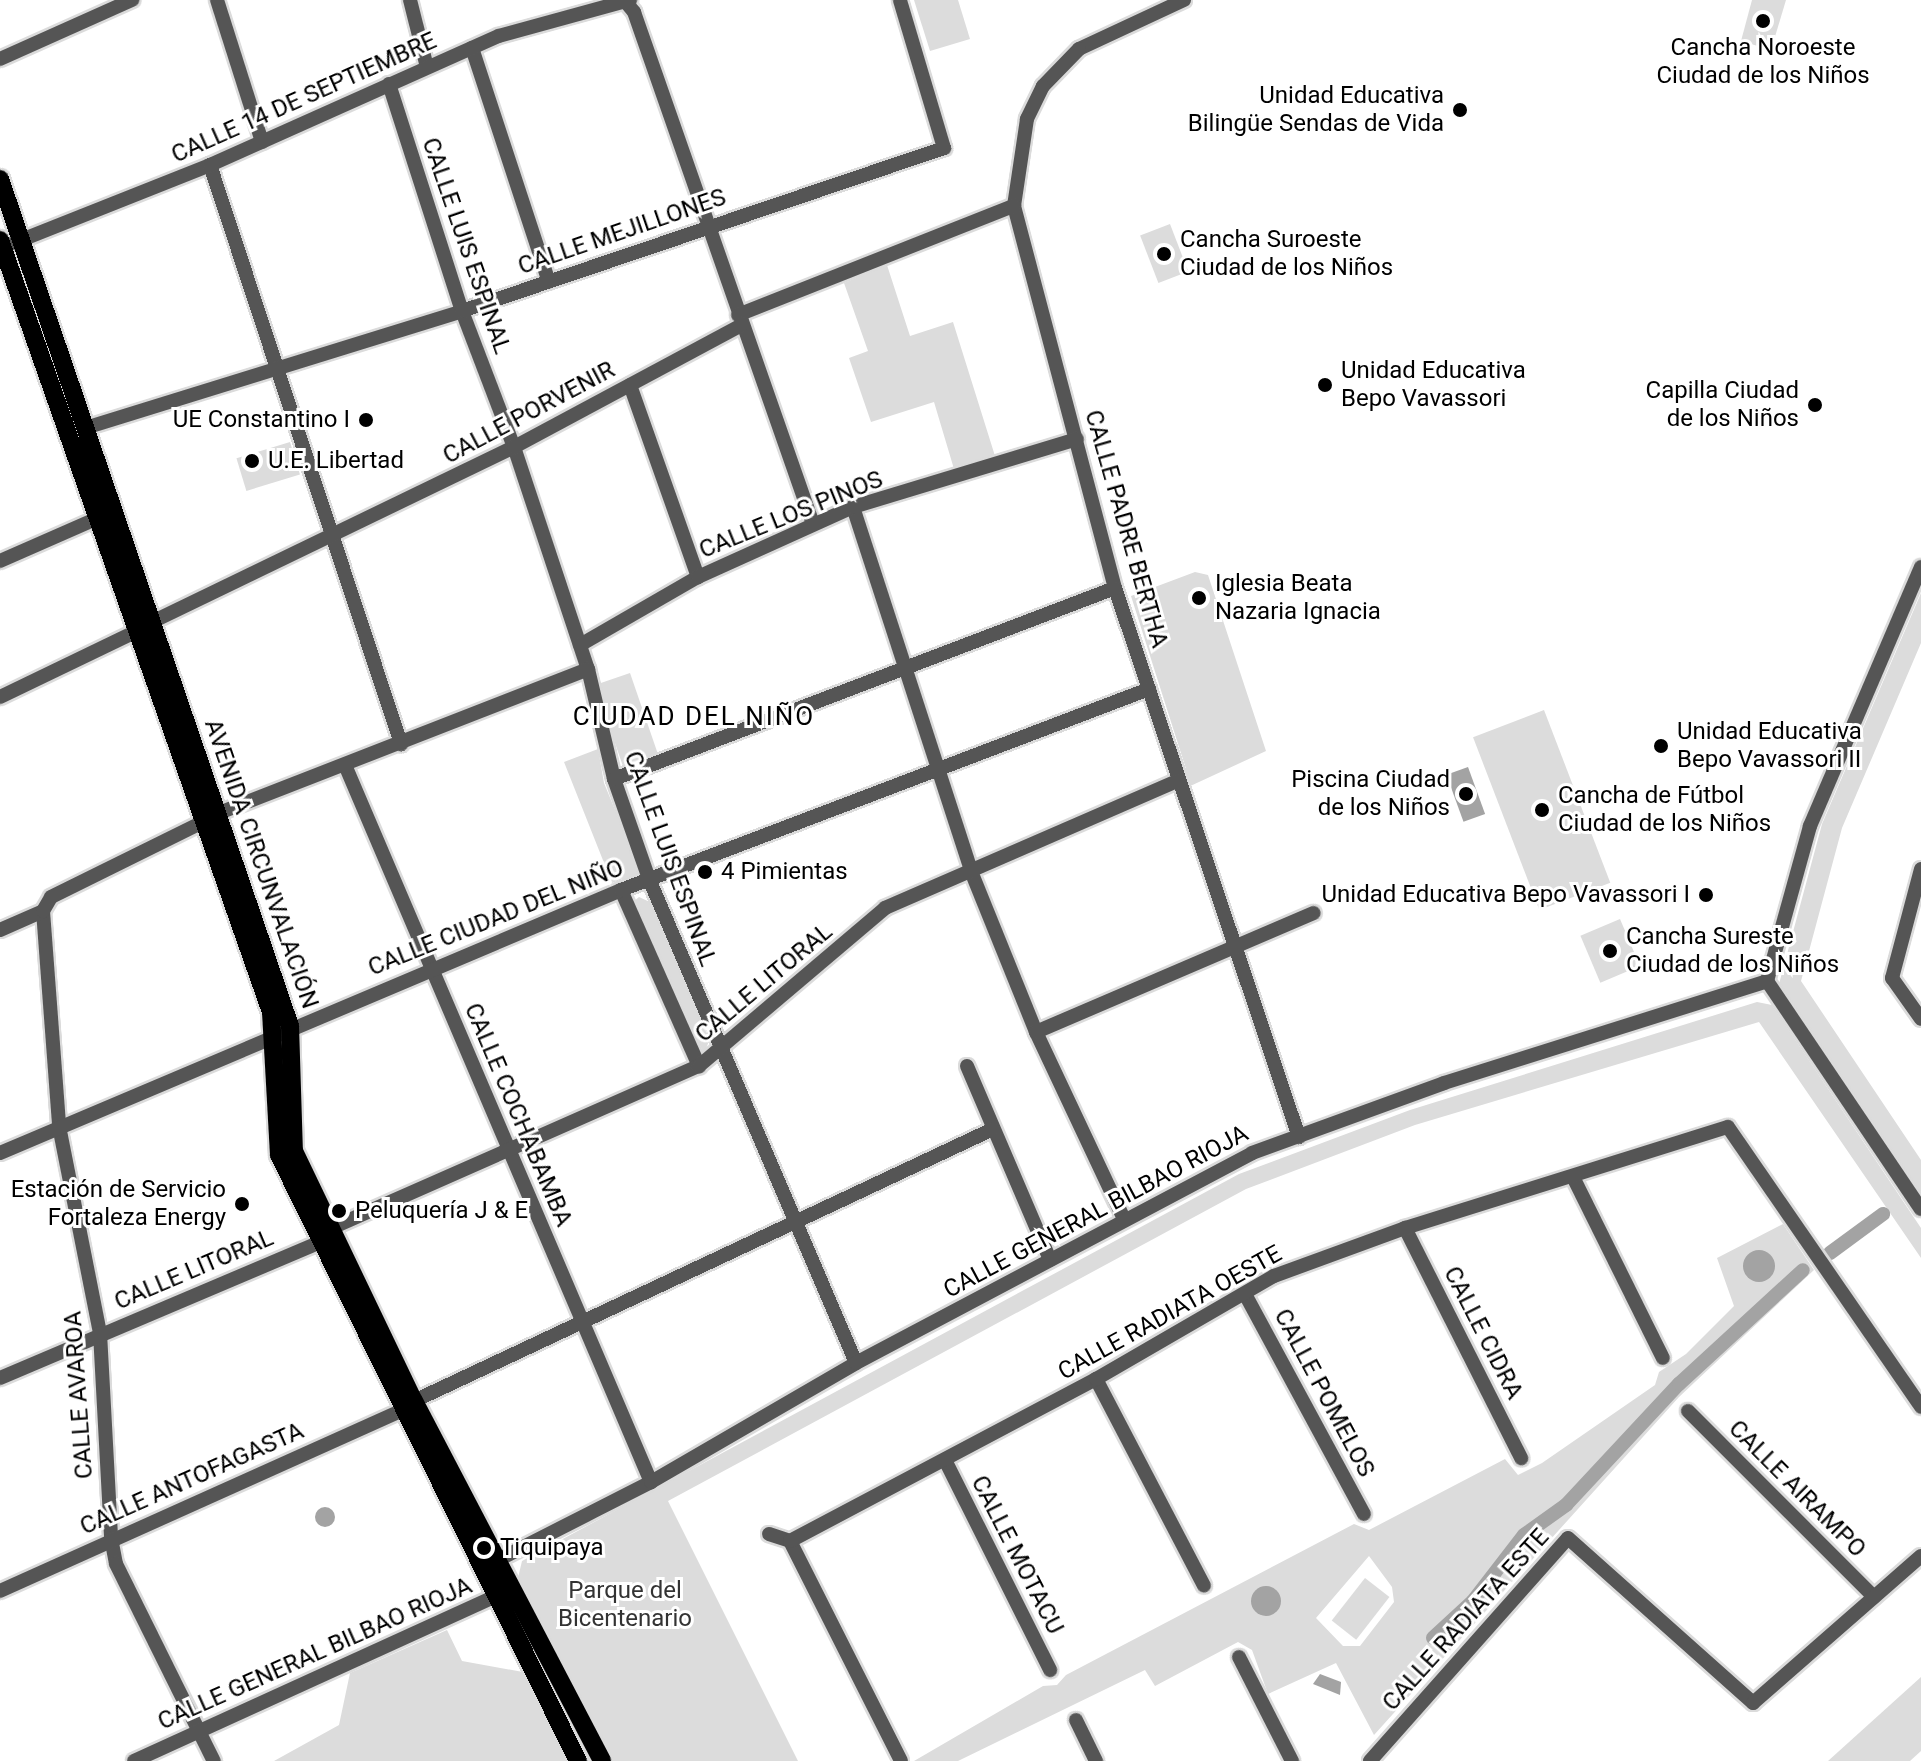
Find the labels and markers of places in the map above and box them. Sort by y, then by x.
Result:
marker: Cancha Noroeste Ciudad de los Niños [1754,12,1772,30]
place label: Cancha Noroeste Ciudad de los Niños [1656,34,1870,90]
place label: Unidad Educativa Bilingüe Sendas de Vida [1188,82,1444,138]
marker: Unidad Educativa Bilingüe Sendas de Vida [1451,101,1469,119]
place label: Cancha Suroeste Ciudad de los Niños [1180,226,1393,282]
marker: Cancha Suroeste Ciudad de los Niños [1155,245,1173,263]
place label: Unidad Educativa Bepo Vavassori [1341,357,1526,413]
marker: Unidad Educativa Bepo Vavassori [1316,376,1334,394]
place label: Capilla Ciudad de los Niños [1646,377,1799,433]
marker: Capilla Ciudad de los Niños [1806,396,1824,414]
place label: UE Constantino I [173,406,350,434]
marker: UE Constantino I [357,411,375,429]
place label: U.E. Libertad [268,447,404,475]
marker: U.E. Libertad [243,452,261,470]
place label: Iglesia Beata Nazaria Ignacia [1215,570,1381,626]
marker: Iglesia Beata Nazaria Ignacia [1190,589,1208,607]
place label: Unidad Educativa Bepo Vavassori II [1677,718,1862,774]
marker: Unidad Educativa Bepo Vavassori II [1652,737,1670,755]
place label: Piscina Ciudad de los Niños [1291,766,1450,822]
place label: Cancha de Fútbol Ciudad de los Niños [1558,782,1771,838]
marker: Piscina Ciudad de los Niños [1457,785,1475,803]
marker: Cancha de Fútbol Ciudad de los Niños [1533,801,1551,819]
place label: 4 Pimientas [721,858,848,886]
marker: 4 Pimientas [696,863,714,881]
place label: Unidad Educativa Bepo Vavassori I [1321,881,1690,909]
marker: Unidad Educativa Bepo Vavassori I [1697,886,1715,904]
place label: Cancha Sureste Ciudad de los Niños [1626,923,1839,979]
marker: Cancha Sureste Ciudad de los Niños [1601,942,1619,960]
place label: Estación de Servicio Fortaleza Energy [11,1176,226,1232]
marker: Estación de Servicio Fortaleza Energy [233,1195,251,1213]
place label: Peluquería J & E [355,1197,528,1225]
marker: Peluquería J & E [330,1202,348,1220]
place label: Tiquipaya [500,1534,603,1562]
marker: Tiquipaya [475,1539,493,1557]

